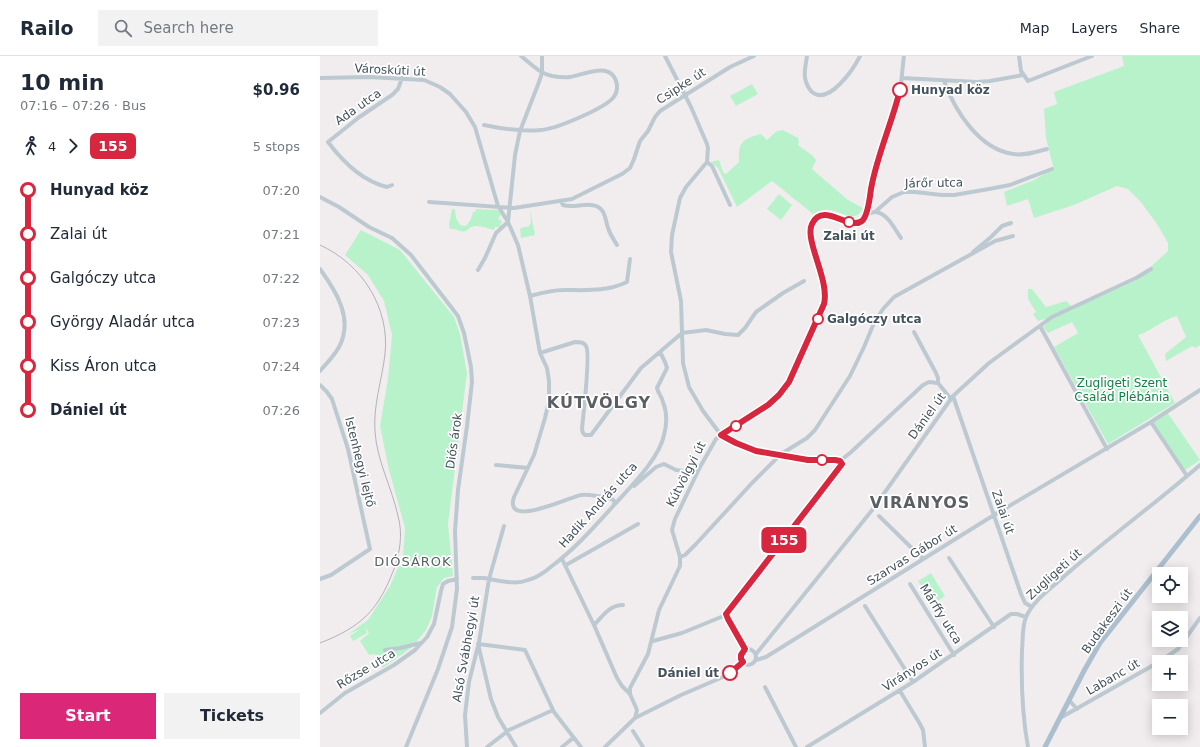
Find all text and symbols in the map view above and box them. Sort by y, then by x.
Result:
search box [98,10,378,46]
text: Railo [20,17,74,39]
icon: search [112,17,134,39]
text: Search here [144,19,234,37]
text: Map [1020,20,1049,36]
text: Layers [1071,20,1118,36]
text: Share [1140,20,1180,36]
street label: Városkúti út [354,61,426,79]
street label: Csipke út [654,65,708,107]
text: 10 min [20,70,104,95]
text: $0.96 [253,81,300,99]
marker: Hunyad köz [892,82,908,98]
place label: Hunyad köz [911,83,990,97]
street label: Ada utca [332,86,384,128]
text: 07:16 – 07:26 · Bus [20,98,146,113]
icon: walk [20,135,42,157]
icon: forward [62,135,84,157]
text: 155 [98,138,128,154]
text: 4 [48,139,56,154]
text: 5 stops [253,139,300,154]
street label: Járőr utca [904,175,963,191]
text: Hunyad köz [50,181,148,199]
text: 07:20 [263,183,300,198]
marker: Zalai út [843,216,855,228]
text: Zalai út [50,225,107,243]
text: 07:21 [263,227,300,242]
place label: Zalai út [823,229,875,243]
text: Galgóczy utca [50,269,156,287]
text: 07:22 [263,271,300,286]
place label: Galgóczy utca [827,312,921,326]
text: György Aladár utca [50,313,195,331]
marker: Galgóczy utca [812,313,824,325]
text: 07:23 [263,315,300,330]
text: Kiss Áron utca [50,357,157,375]
text: 07:24 [263,359,300,374]
park label: Zugligeti Szent Család Plébánia [1074,376,1170,404]
street label: Dániel út [905,390,949,442]
district label: KÚTVÖLGY [547,393,651,412]
text: Dániel út [50,401,127,419]
text: 07:26 [263,403,300,418]
street label: Diós árok [443,412,465,470]
street label: Istenhegyi lejtő [342,415,378,509]
unlabelled marker [730,420,742,432]
street label: Kútvölgyi út [664,439,709,509]
unlabelled marker [816,454,828,466]
street label: Hadik András utca [556,459,640,551]
street label: Zalai út [989,488,1017,536]
district label: VIRÁNYOS [870,493,970,512]
street label: Szarvas Gábor út [864,522,960,588]
line badge: 155 [761,527,807,553]
text: 155 [769,532,799,548]
street label: Zugligeti út [1024,545,1085,602]
district label: DIÓSÁROK [374,554,452,569]
map controls [1152,567,1188,735]
button: locate [1152,567,1188,603]
street label: Márffy utca [917,581,965,647]
street label: Budakeszi út [1079,586,1135,656]
street label: Alsó Svábhegyi út [450,594,482,703]
button: layers [1152,611,1188,647]
street label: Virányos út [880,645,945,694]
street label: Rőzse utca [334,646,398,692]
button: + [1152,655,1188,691]
street label: Labanc út [1084,656,1142,698]
marker: Dániel út [722,665,738,681]
place label: Dániel út [658,666,719,680]
button: Start [20,693,156,739]
button: Tickets [164,693,300,739]
button: − [1152,699,1188,735]

